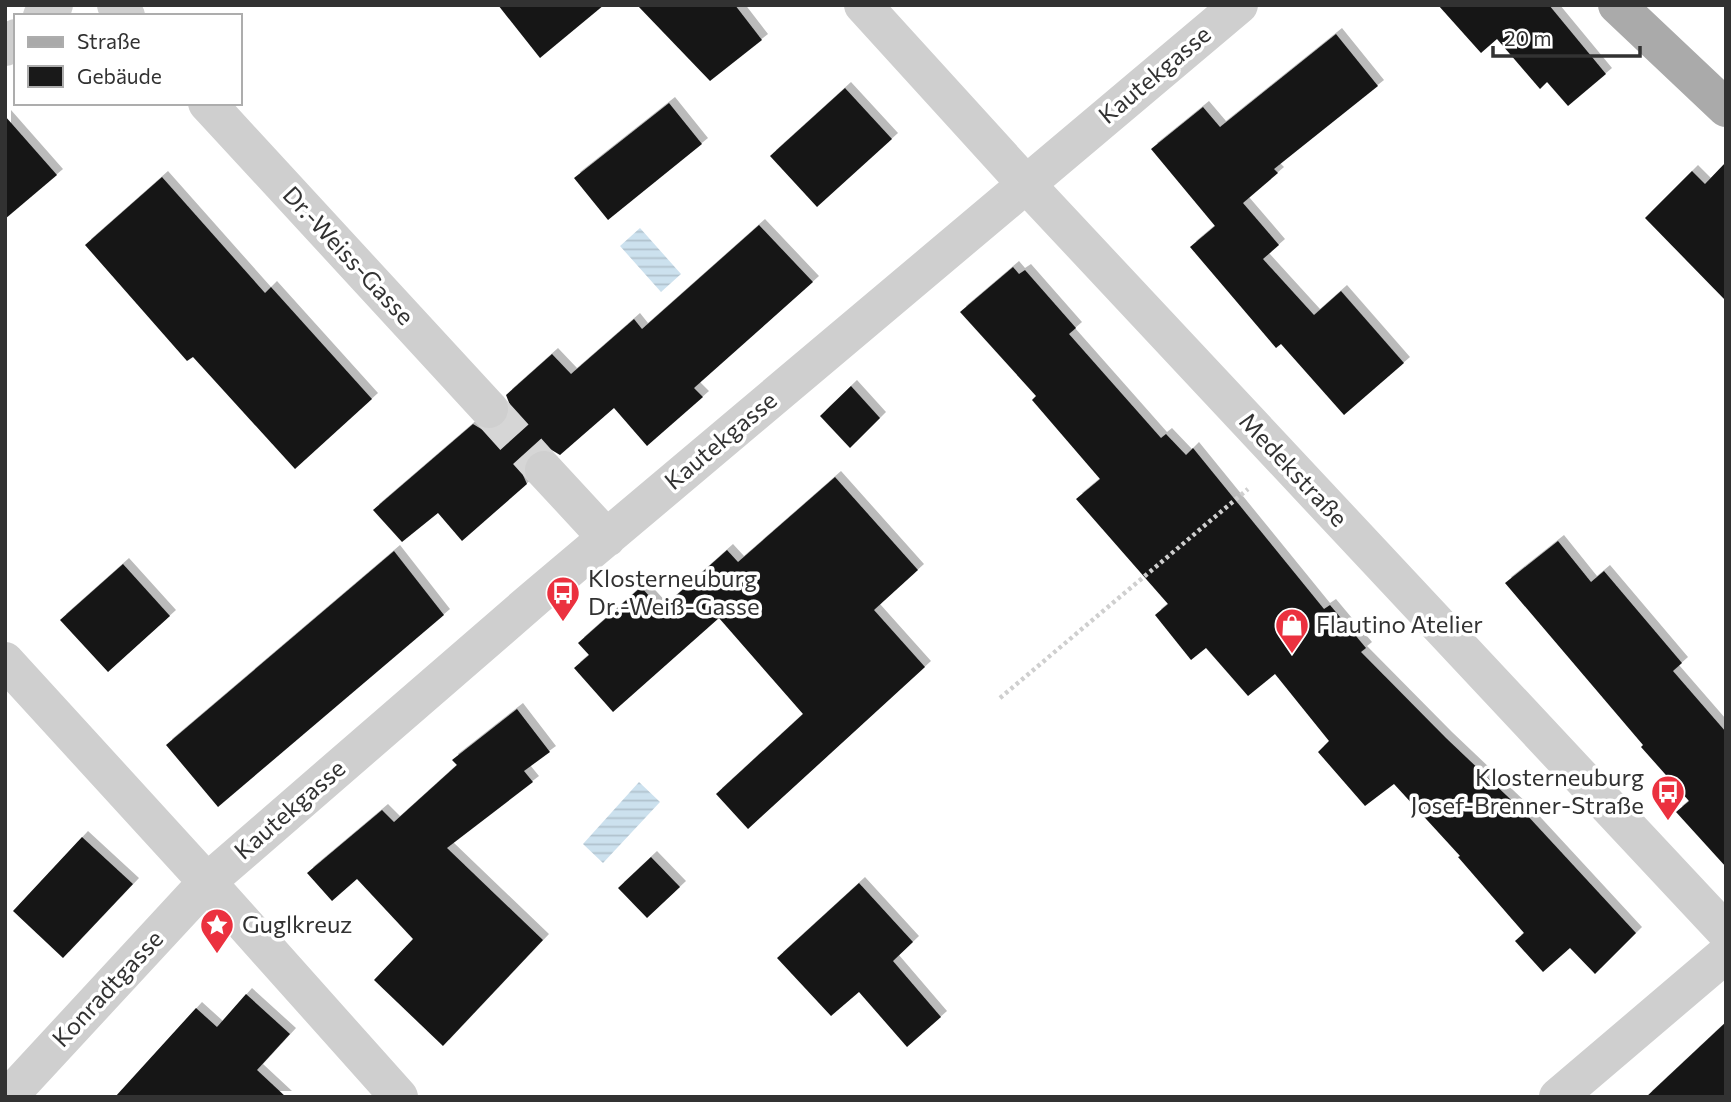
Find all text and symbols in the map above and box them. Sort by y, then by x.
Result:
legend [14,14,242,105]
scale bar [1493,14,1640,58]
street label: Kautekgasse [1092,19,1216,129]
text: 20 m [1504,25,1552,50]
text: Straße [77,28,141,53]
text: Gebäude [77,63,162,88]
street label: Dr.-Weiss-Gasse [278,180,421,330]
street label: Kautekgasse [658,385,782,495]
street label: Medekstraße [1234,406,1354,532]
place label: Klosterneuburg Dr.-Weiß-Gasse [588,563,760,620]
bus stop icon: Klosterneuburg Dr.-Weiß-Gasse [544,574,582,623]
shop icon: Flautino Atelier [1273,606,1311,655]
place label: Flautino Atelier [1316,609,1483,638]
street label: Kautekgasse [228,753,350,865]
place label: Klosterneuburg Josef-Brenner-Straße [1410,762,1644,819]
bus stop icon: Klosterneuburg Josef-Brenner-Straße [1649,773,1687,822]
place icon: Guglkreuz [198,906,236,955]
place label: Guglkreuz [242,909,352,938]
street label: Konradtgasse [46,924,168,1052]

